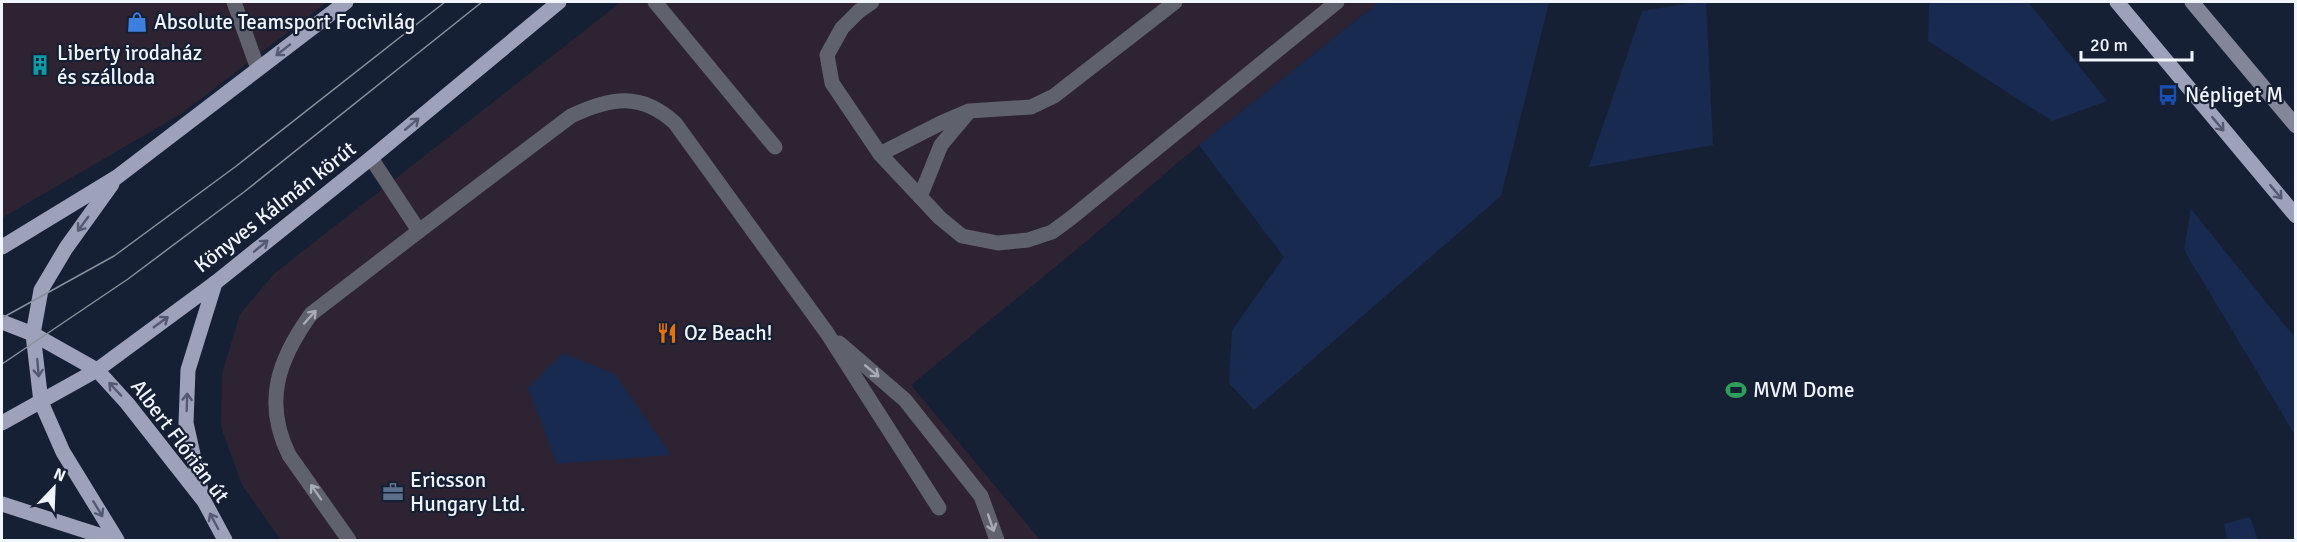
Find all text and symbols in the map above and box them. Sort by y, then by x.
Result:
place label: Absolute Teamsport Focivilág [154,9,415,35]
shop icon: Absolute Teamsport Focivilág [125,10,149,34]
scale bar [2081,24,2192,62]
text: 20 m [2090,34,2128,56]
place label: Liberty irodaház és szálloda [57,40,202,90]
one-way arrow [275,44,291,56]
building icon: Liberty irodaház és szálloda [28,53,52,77]
place label: Népliget M [2185,82,2283,108]
bus stop icon: Népliget M [2156,83,2180,107]
one-way arrow [2212,116,2225,132]
one-way arrow [404,117,420,130]
street label: Könyves Kálmán körút [189,136,361,278]
one-way arrow [2269,184,2282,200]
one-way arrow [77,216,89,232]
one-way arrow [252,240,268,253]
one-way arrow [303,310,317,325]
one-way arrow [152,316,168,329]
place label: Oz Beach! [684,320,773,346]
restaurant icon: Oz Beach! [655,321,679,345]
one-way arrow [33,357,44,377]
one-way arrow [864,365,880,378]
street label: Albert Flórián út [125,374,235,508]
place label: MVM Dome [1753,377,1854,403]
sports icon: MVM Dome [1724,378,1748,402]
one-way arrow [108,382,122,397]
one-way arrow [181,393,192,413]
north arrow [24,458,84,518]
text: N [50,464,69,486]
place label: Ericsson Hungary Ltd. [410,467,526,517]
office icon: Ericsson Hungary Ltd. [381,480,405,504]
one-way arrow [310,485,322,501]
one-way arrow [92,500,104,517]
one-way arrow [208,512,219,530]
one-way arrow [987,513,998,532]

